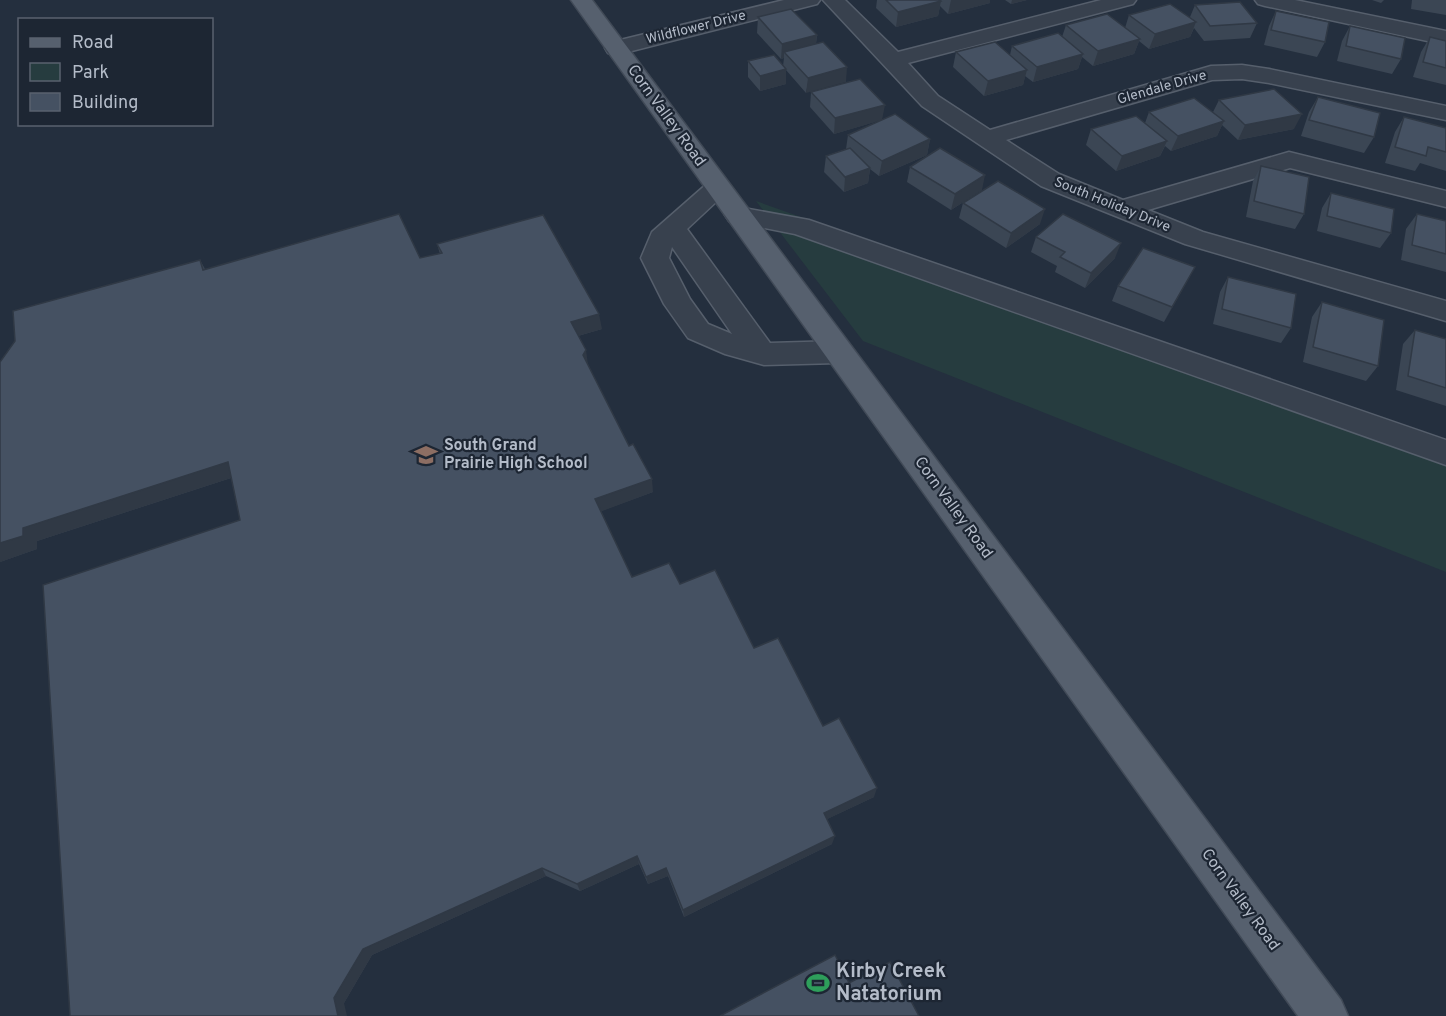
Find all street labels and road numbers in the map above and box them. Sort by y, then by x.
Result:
street label: Wildflower Drive [644,7,748,49]
street label: Corn Valley Road [622,61,710,171]
street label: Glendale Drive [1115,67,1209,109]
street label: South Holiday Drive [1051,174,1173,236]
street label: Corn Valley Road [909,453,997,563]
street label: Corn Valley Road [1196,845,1284,955]

